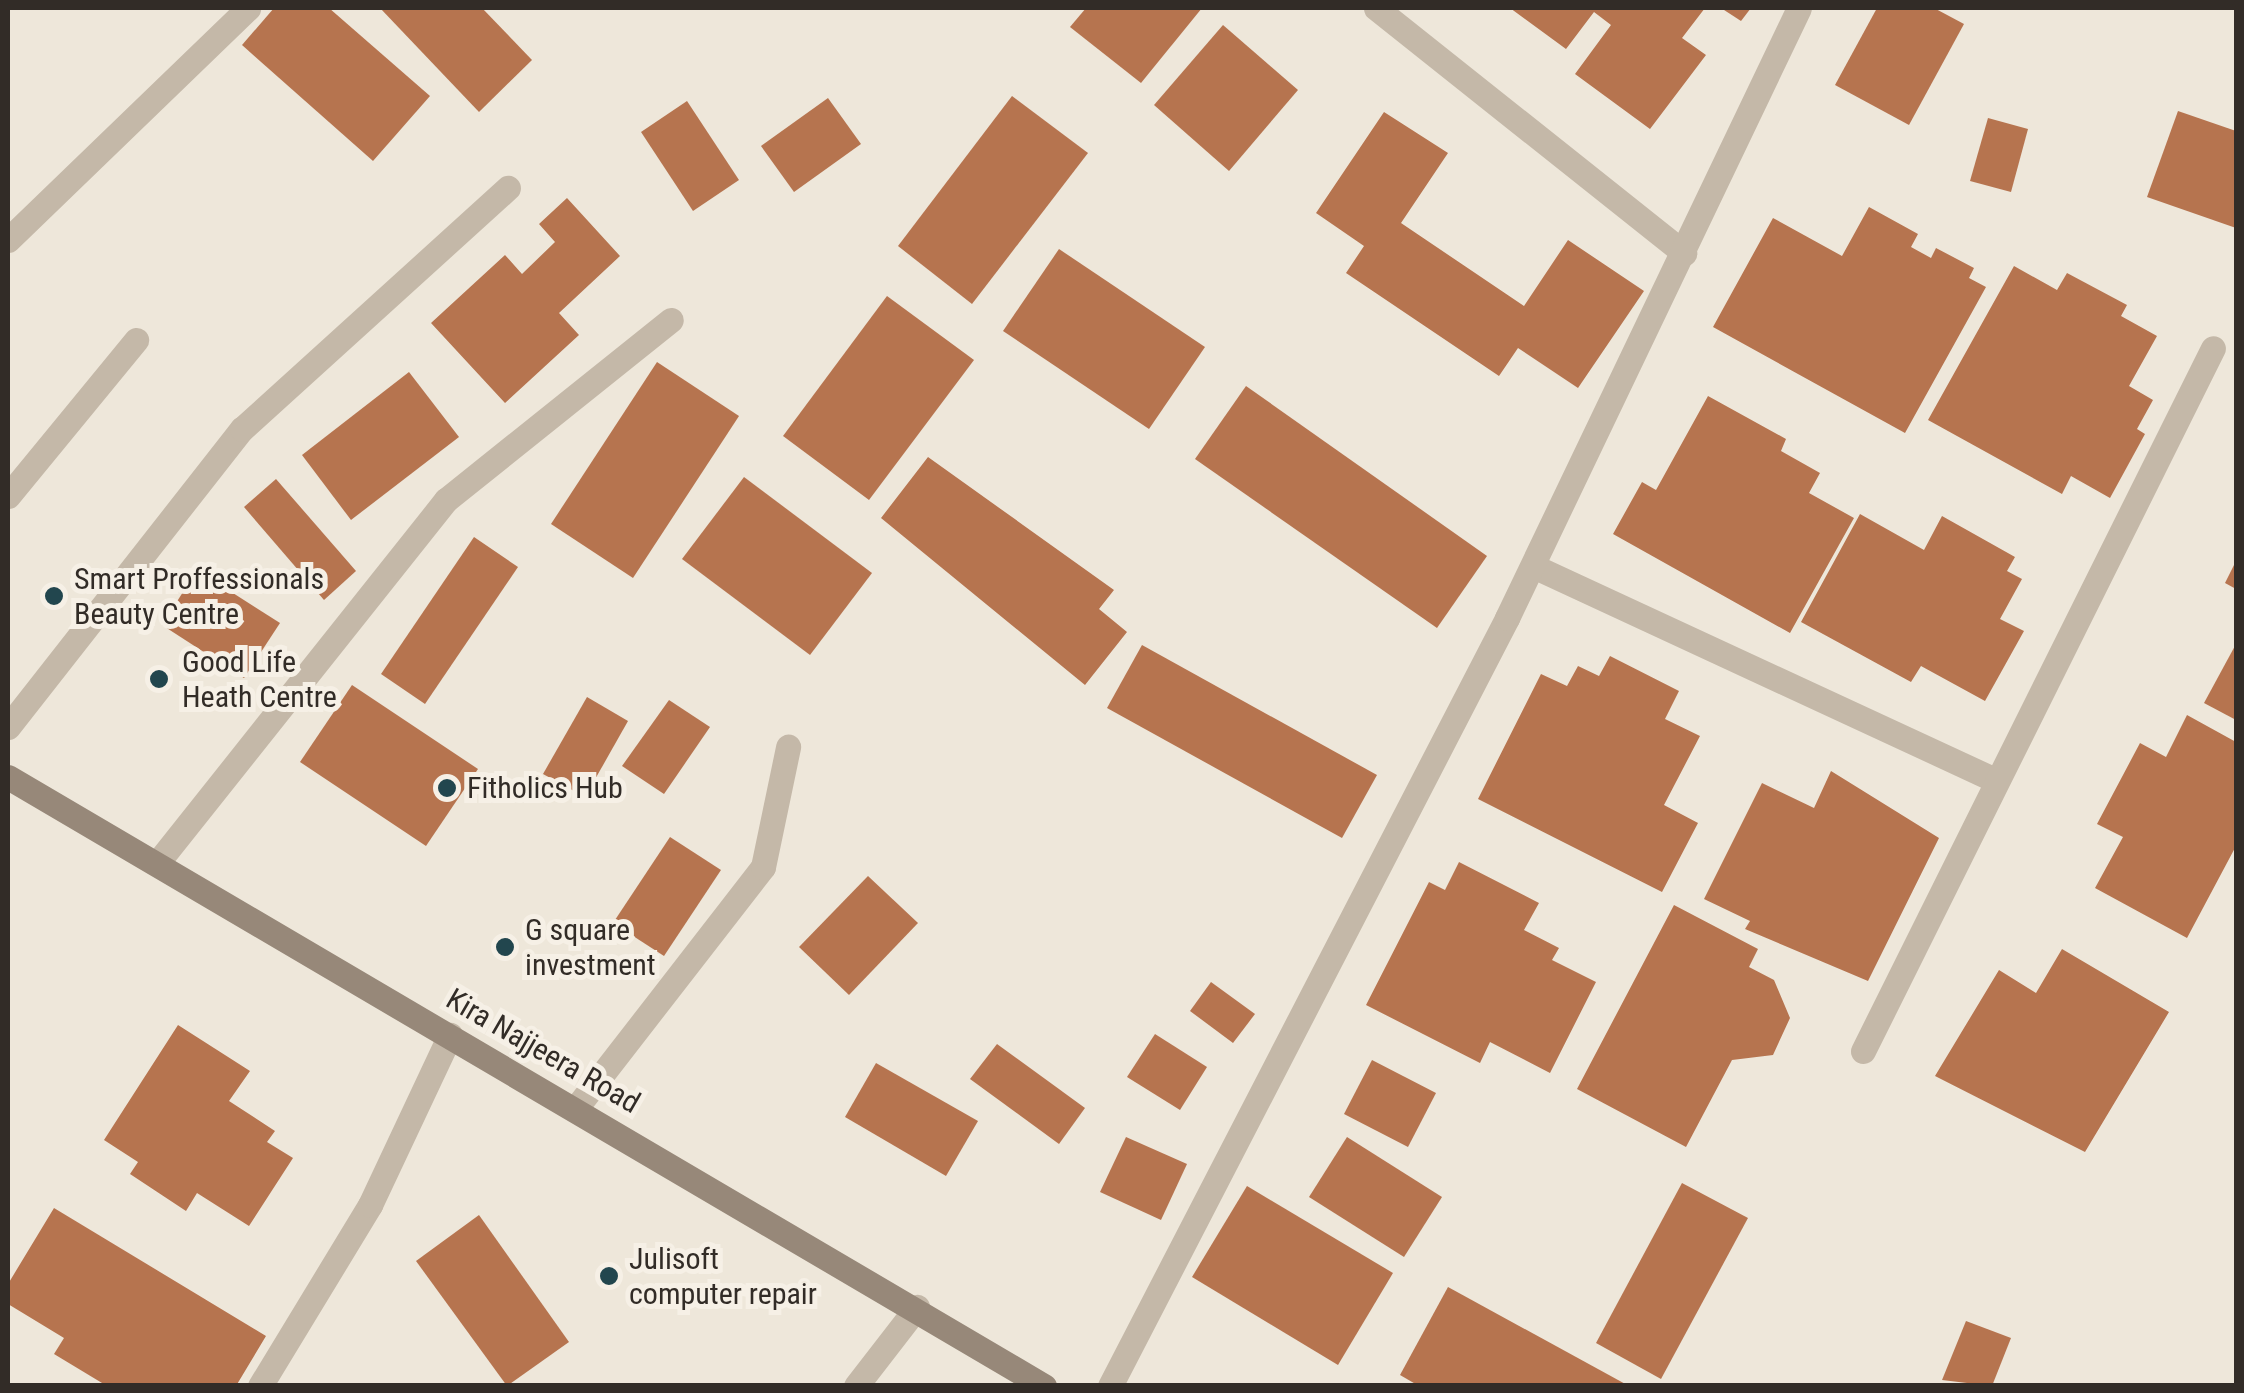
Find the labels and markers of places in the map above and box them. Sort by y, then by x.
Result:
place label: Smart Proffessionals Beauty Centre [74,561,324,632]
marker: Smart Proffessionals Beauty Centre [43,585,65,607]
place label: Good Life Heath Centre [182,644,337,714]
marker: Good Life Heath Centre [146,666,172,692]
place label: Fitholics Hub [467,770,623,806]
marker: Fitholics Hub [436,777,458,799]
place label: G square investment [525,912,656,982]
marker: G square investment [494,936,516,958]
place label: Julisoft computer repair [629,1241,817,1312]
marker: Julisoft computer repair [598,1265,620,1287]

